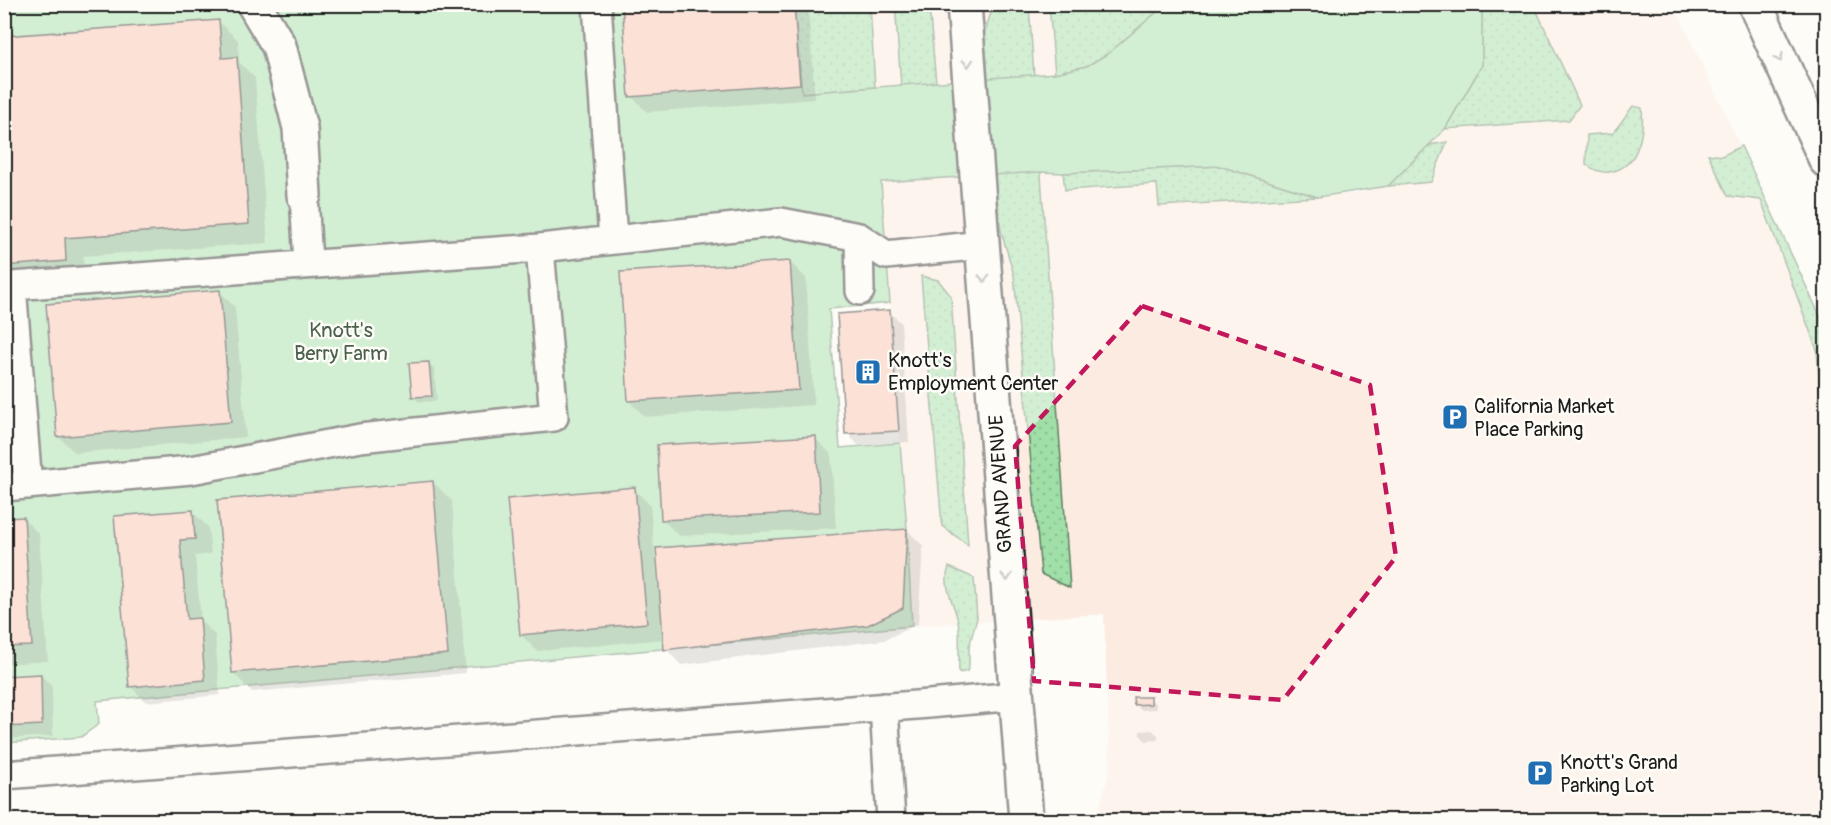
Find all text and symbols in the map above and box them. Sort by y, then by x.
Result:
one-way arrow [1771,51,1783,62]
one-way arrow [962,58,975,67]
one-way arrow [978,274,991,283]
park label: Knott's Berry Farm [294,318,388,366]
place label: Knott's Employment Center [888,348,1058,396]
building icon: Knott's Employment Center [853,357,883,387]
place label: California Market Place Parking [1474,394,1615,442]
parking icon: California Market Place Parking [1440,402,1470,432]
street label: GRAND AVENUE [983,414,1018,554]
one-way arrow [1000,573,1013,582]
place label: Knott's Grand Parking Lot [1560,750,1678,798]
parking icon: Knott's Grand Parking Lot [1525,758,1555,788]

